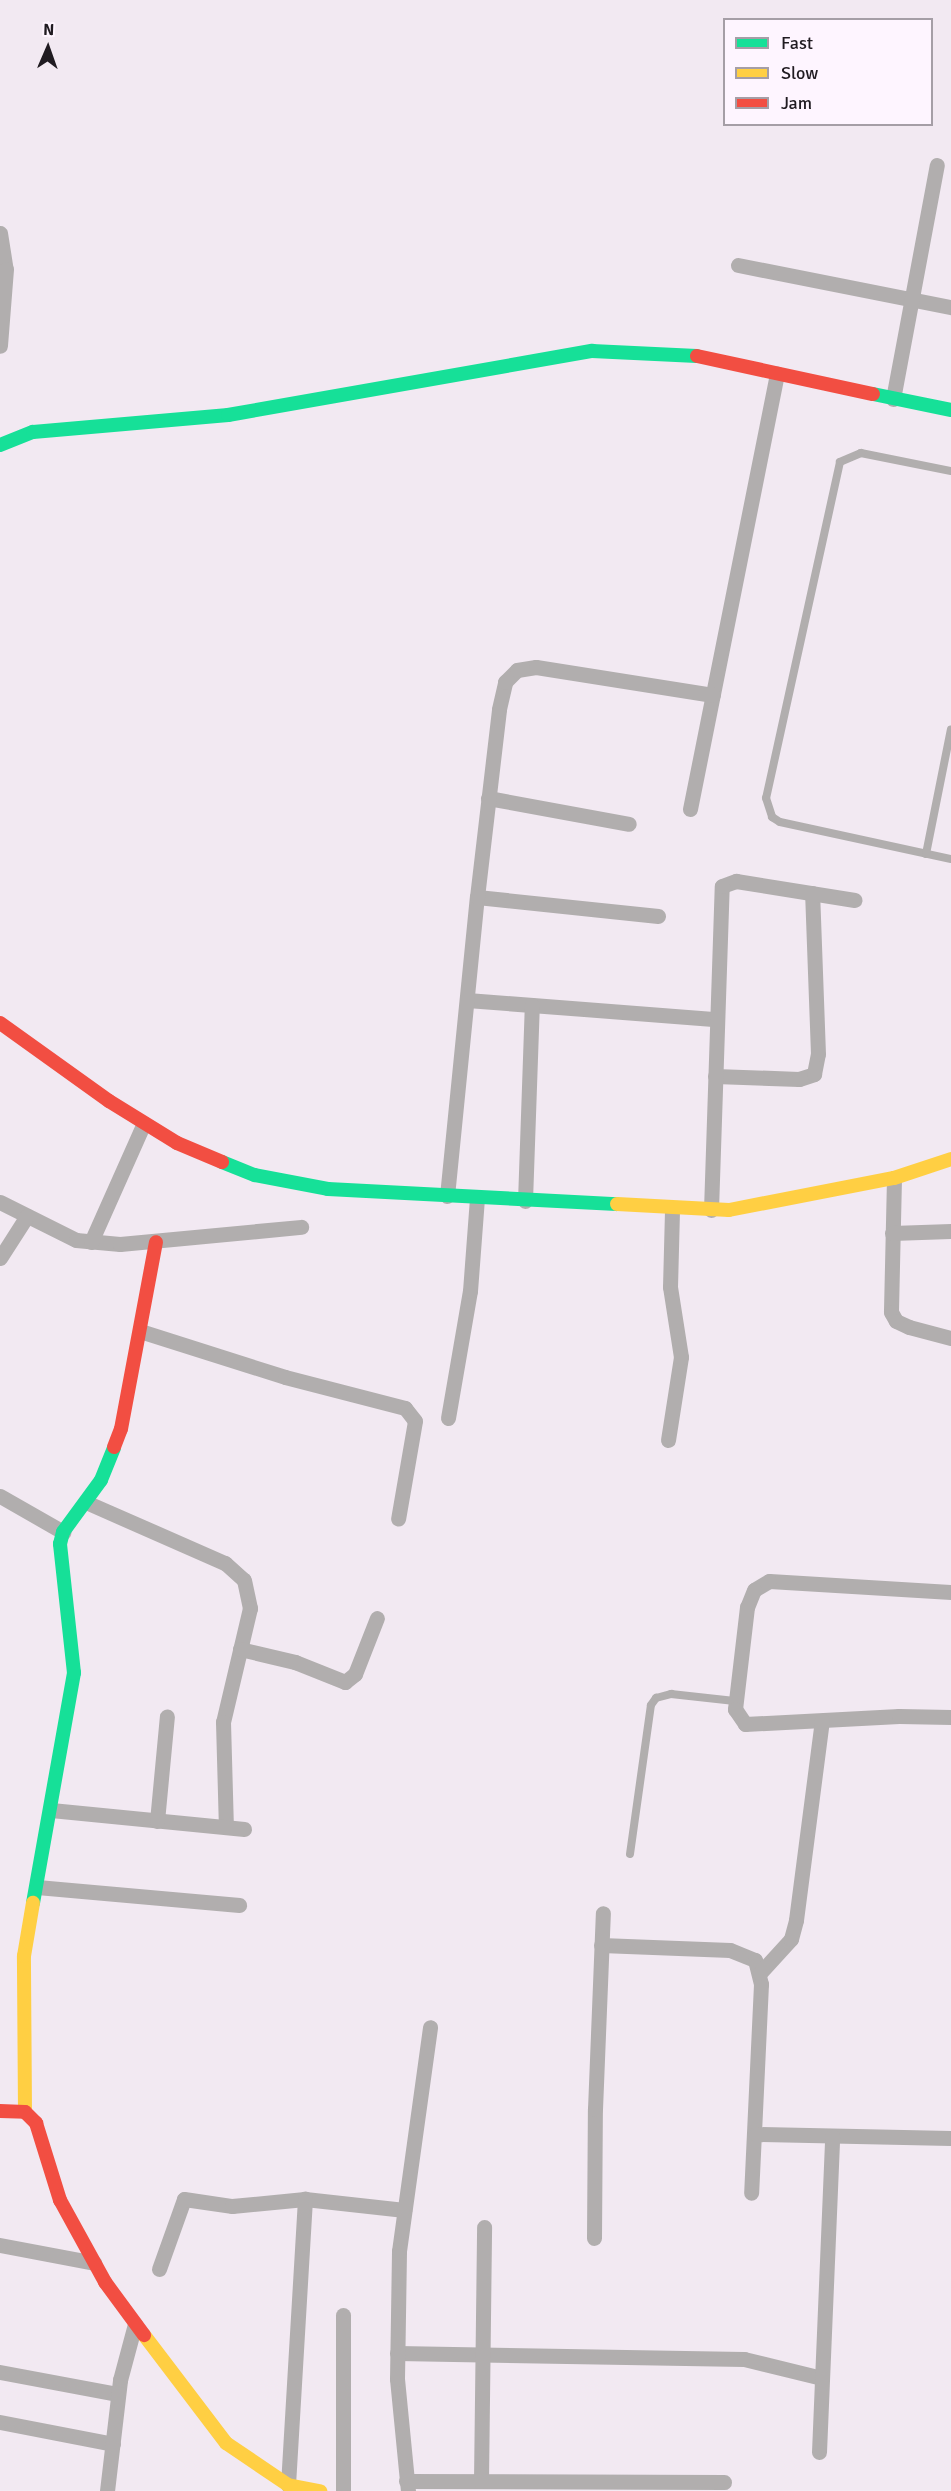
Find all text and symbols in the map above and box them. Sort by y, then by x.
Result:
north arrow [18,18,78,78]
legend [723,18,933,126]
text: N [43,20,55,40]
text: Fast [781,32,813,54]
text: Slow [781,62,818,84]
text: Jam [781,92,812,114]

